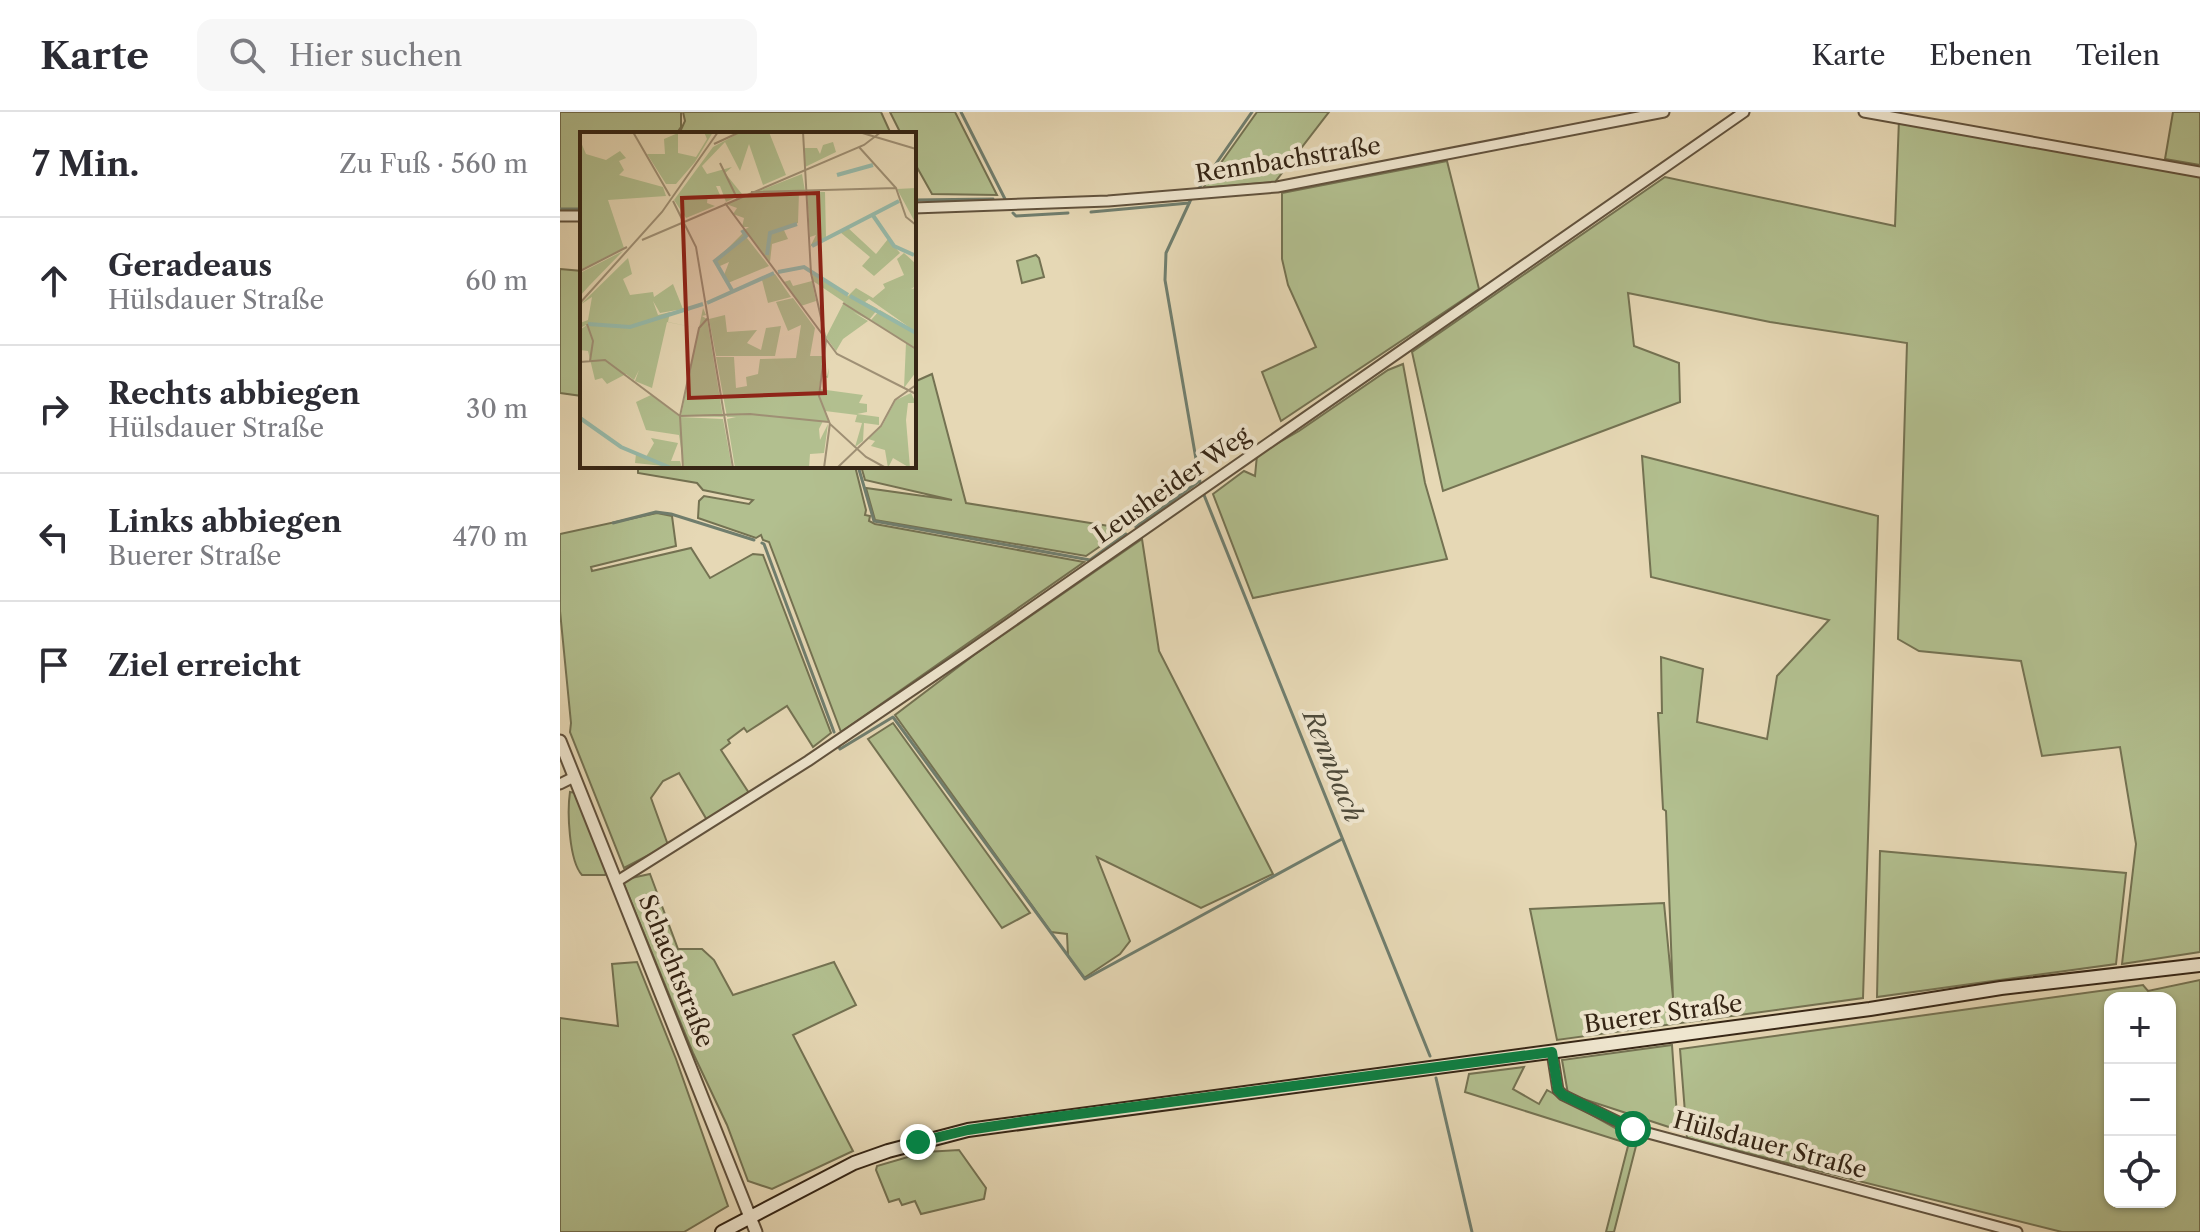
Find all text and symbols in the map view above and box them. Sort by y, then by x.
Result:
search box [197,19,757,91]
text: Karte [40,32,149,79]
icon: search [225,33,269,77]
text: Hier suchen [289,37,462,74]
text: Karte [1811,38,1885,72]
text: Ebenen [1929,38,2032,72]
text: Teilen [2076,38,2160,72]
street label: Rennbachstraße [1193,131,1383,188]
inset map [580,132,916,468]
text: 7 Min. [32,143,139,185]
text: Zu Fuß · 560 m [339,148,528,180]
text: Geradeaus [108,247,272,284]
icon: ahead [32,259,76,303]
text: 60 m [465,265,528,297]
text: Hülsdauer Straße [108,284,324,316]
text: Rechts abbiegen [108,375,360,412]
icon: right [32,387,76,431]
text: 30 m [466,393,528,425]
text: Hülsdauer Straße [108,412,324,444]
street label: Leusheider Weg [1088,420,1256,549]
text: Links abbiegen [108,503,342,540]
icon: left [32,515,76,559]
text: 470 m [453,521,528,553]
text: Buerer Straße [108,540,281,572]
icon: arrive [32,643,76,687]
text: Ziel erreicht [108,647,301,684]
water label: Rennbach [1295,703,1370,827]
street label: Schachtstraße [633,890,720,1052]
street label: Buerer Straße [1582,988,1744,1039]
map controls [2104,992,2176,1208]
button: + [2104,992,2176,1064]
button: − [2104,1064,2176,1136]
street label: Hülsdauer Straße [1670,1105,1870,1184]
route start [1615,1111,1651,1147]
route end [900,1124,936,1160]
button: locate [2104,1136,2176,1208]

